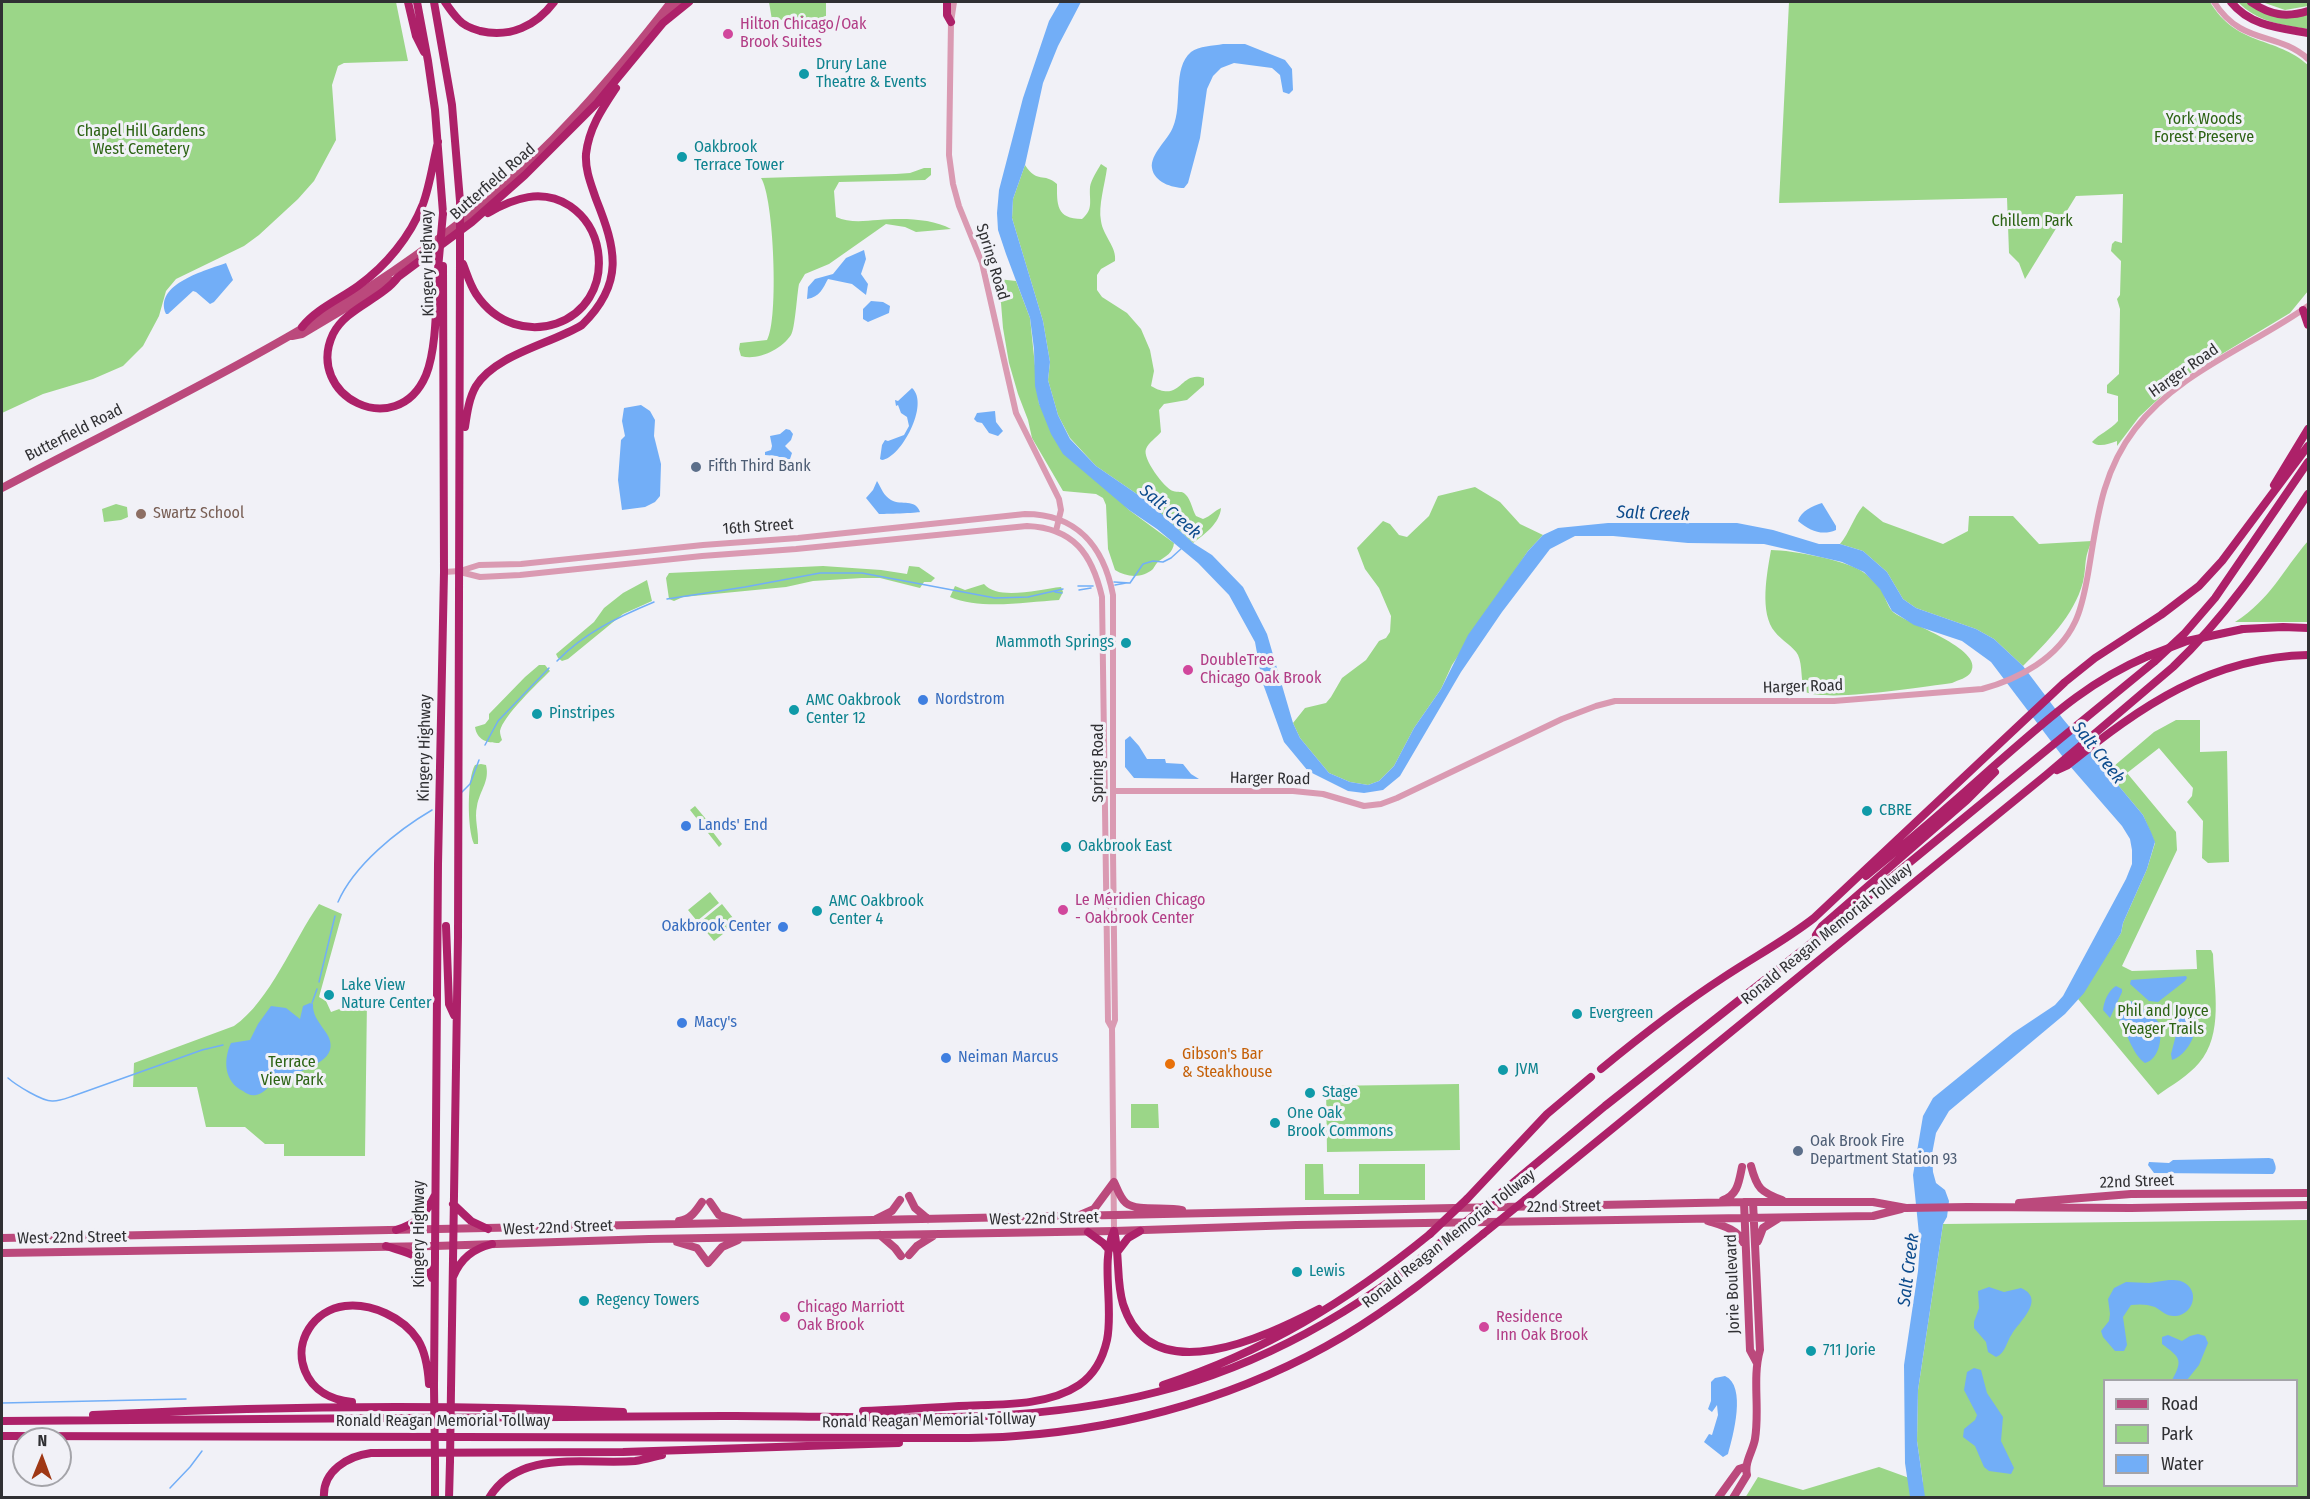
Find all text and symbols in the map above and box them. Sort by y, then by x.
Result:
place label: Hilton Chicago/Oak Brook Suites [740,15,866,53]
marker: Hilton Chicago/Oak Brook Suites [721,27,735,41]
place label: Drury Lane Theatre & Events [816,55,927,93]
marker: Drury Lane Theatre & Events [797,67,811,81]
park label: York Woods Forest Preserve [2154,110,2254,148]
park label: Chapel Hill Gardens West Cemetery [77,122,205,160]
place label: Oakbrook Terrace Tower [694,138,784,176]
street label: Butterfield Road [446,140,540,224]
marker: Oakbrook Terrace Tower [675,150,689,164]
street label: Kingery Highway [417,209,439,317]
park label: Chillem Park [1991,212,2073,232]
street label: Spring Road [971,221,1013,303]
street label: Harger Road [2145,340,2223,402]
street label: Butterfield Road [22,400,126,466]
place label: Fifth Third Bank [708,457,811,477]
marker: Fifth Third Bank [689,460,703,474]
water label: Salt Creek [1135,480,1205,544]
water label: Salt Creek [1616,502,1690,526]
place label: Swartz School [153,504,244,524]
marker: Swartz School [134,507,148,521]
street label: 16th Street [722,515,794,539]
place label: Mammoth Springs [996,633,1114,653]
marker: Mammoth Springs [1119,636,1133,650]
place label: DoubleTree Chicago Oak Brook [1200,651,1321,689]
marker: DoubleTree Chicago Oak Brook [1181,663,1195,677]
street label: Harger Road [1762,676,1844,698]
place label: Nordstrom [935,690,1005,710]
place label: AMC Oakbrook Center 12 [806,691,901,729]
marker: Nordstrom [916,693,930,707]
street label: Kingery Highway [414,694,436,802]
marker: AMC Oakbrook Center 12 [787,703,801,717]
place label: Pinstripes [549,704,615,724]
marker: Pinstripes [530,707,544,721]
water label: Salt Creek [2067,717,2129,789]
street label: Spring Road [1089,724,1109,802]
street label: Harger Road [1230,769,1310,789]
place label: CBRE [1879,801,1912,821]
marker: CBRE [1860,804,1874,818]
place label: Lands' End [698,816,768,836]
marker: Lands' End [679,819,693,833]
place label: Oakbrook East [1078,837,1172,857]
marker: Oakbrook East [1059,840,1073,854]
street label: Ronald Reagan Memorial Tollway [1738,859,1916,1009]
place label: Le Méridien Chicago - Oakbrook Center [1075,891,1205,929]
place label: AMC Oakbrook Center 4 [829,892,924,930]
marker: Le Méridien Chicago - Oakbrook Center [1056,903,1070,917]
marker: AMC Oakbrook Center 4 [810,904,824,918]
place label: Oakbrook Center [661,917,771,937]
marker: Oakbrook Center [776,920,790,934]
place label: Lake View Nature Center [341,976,432,1014]
marker: Lake View Nature Center [322,988,336,1002]
park label: Phil and Joyce Yeager Trails [2117,1002,2209,1040]
place label: Evergreen [1589,1004,1653,1024]
marker: Evergreen [1570,1007,1584,1021]
place label: Macy's [694,1013,737,1033]
marker: Macy's [675,1016,689,1030]
place label: Gibson's Bar & Steakhouse [1182,1045,1272,1083]
place label: Neiman Marcus [958,1048,1058,1068]
marker: Neiman Marcus [939,1051,953,1065]
park label: Terrace View Park [261,1053,323,1091]
marker: Gibson's Bar & Steakhouse [1163,1057,1177,1071]
place label: JVM [1515,1060,1539,1080]
marker: JVM [1496,1063,1510,1077]
place label: Stage [1322,1083,1358,1103]
marker: Stage [1303,1086,1317,1100]
place label: One Oak Brook Commons [1287,1104,1393,1142]
marker: One Oak Brook Commons [1268,1116,1282,1130]
place label: Oak Brook Fire Department Station 93 [1810,1132,1957,1170]
marker: Oak Brook Fire Department Station 93 [1791,1144,1805,1158]
street label: Ronald Reagan Memorial Tollway [1359,1165,1539,1313]
street label: 22nd Street [2100,1171,2174,1193]
street label: Kingery Highway [410,1180,430,1288]
street label: 22nd Street [1527,1197,1601,1217]
street label: West 22nd Street [989,1208,1099,1230]
street label: West 22nd Street [503,1216,613,1240]
street label: West 22nd Street [17,1227,127,1249]
water label: Salt Creek [1894,1232,1924,1308]
street label: Jorie Boulevard [1722,1234,1744,1334]
place label: Lewis [1309,1262,1345,1282]
marker: Lewis [1290,1265,1304,1279]
place label: Regency Towers [596,1291,699,1311]
marker: Regency Towers [577,1294,591,1308]
place label: Chicago Marriott Oak Brook [797,1298,905,1336]
place label: Residence Inn Oak Brook [1496,1308,1588,1346]
marker: Chicago Marriott Oak Brook [778,1310,792,1324]
marker: Residence Inn Oak Brook [1477,1320,1491,1334]
place label: 711 Jorie [1823,1341,1876,1361]
marker: 711 Jorie [1804,1344,1818,1358]
legend [2103,1379,2298,1487]
text: Road [2161,1393,2198,1415]
street label: Ronald Reagan Memorial Tollway [822,1410,1036,1432]
street label: Ronald Reagan Memorial Tollway [336,1412,550,1432]
text: Park [2161,1423,2193,1445]
north arrow [12,1427,72,1487]
text: N [37,1431,47,1450]
text: Water [2161,1453,2204,1475]

